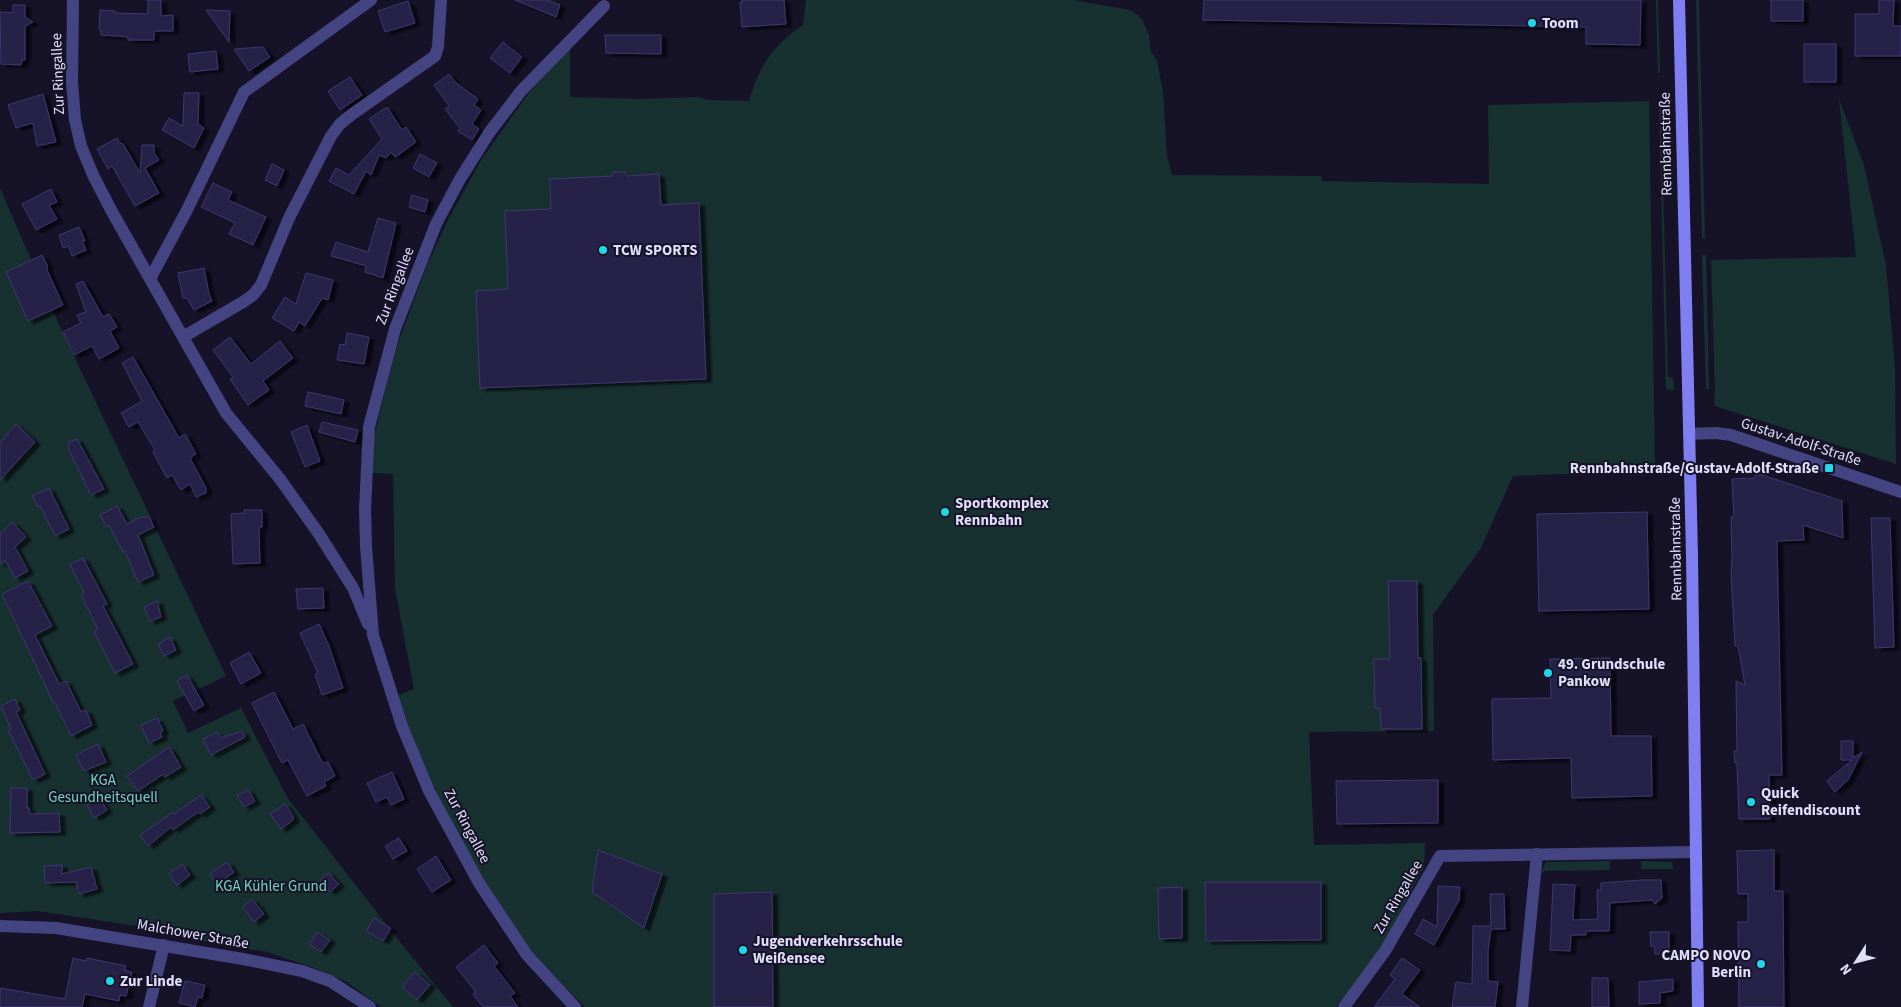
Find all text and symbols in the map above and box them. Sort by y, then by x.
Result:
place label: Toom [1542,13,1579,34]
marker: Toom [1526,17,1538,29]
street label: Zur Ringallee [46,33,70,115]
street label: Rennbahnstraße [1655,92,1677,196]
place label: TCW SPORTS [613,240,697,261]
street label: Zur Ringallee [371,244,419,328]
marker: TCW SPORTS [597,244,609,256]
street label: Gustav-Adolf-Straße [1738,413,1864,471]
place label: Rennbahnstraße/Gustav-Adolf-Straße [1570,458,1819,479]
marker: Rennbahnstraße/Gustav-Adolf-Straße [1823,462,1835,474]
place label: Sportkomplex Rennbahn [955,493,1049,531]
street label: Rennbahnstraße [1665,497,1687,601]
marker: Sportkomplex Rennbahn [939,506,951,518]
place label: 49. Grundschule Pankow [1558,654,1666,692]
marker: 49. Grundschule Pankow [1542,667,1554,679]
park label: KGA Gesundheitsquell [48,770,158,808]
place label: Quick Reifendiscount [1761,783,1861,821]
street label: Zur Ringallee [438,785,496,867]
marker: Quick Reifendiscount [1745,796,1757,808]
street label: Zur Ringallee [1368,856,1428,938]
park label: KGA Kühler Grund [215,876,327,897]
street label: Malchower Straße [136,914,250,954]
place label: Jugendverkehrsschule Weißensee [753,931,903,969]
north arrow [1831,937,1881,987]
marker: Jugendverkehrsschule Weißensee [737,944,749,956]
place label: CAMPO NOVO Berlin [1662,945,1751,983]
marker: CAMPO NOVO Berlin [1755,958,1767,970]
text: N [1835,959,1857,979]
place label: Zur Linde [120,971,182,992]
marker: Zur Linde [104,975,116,987]

